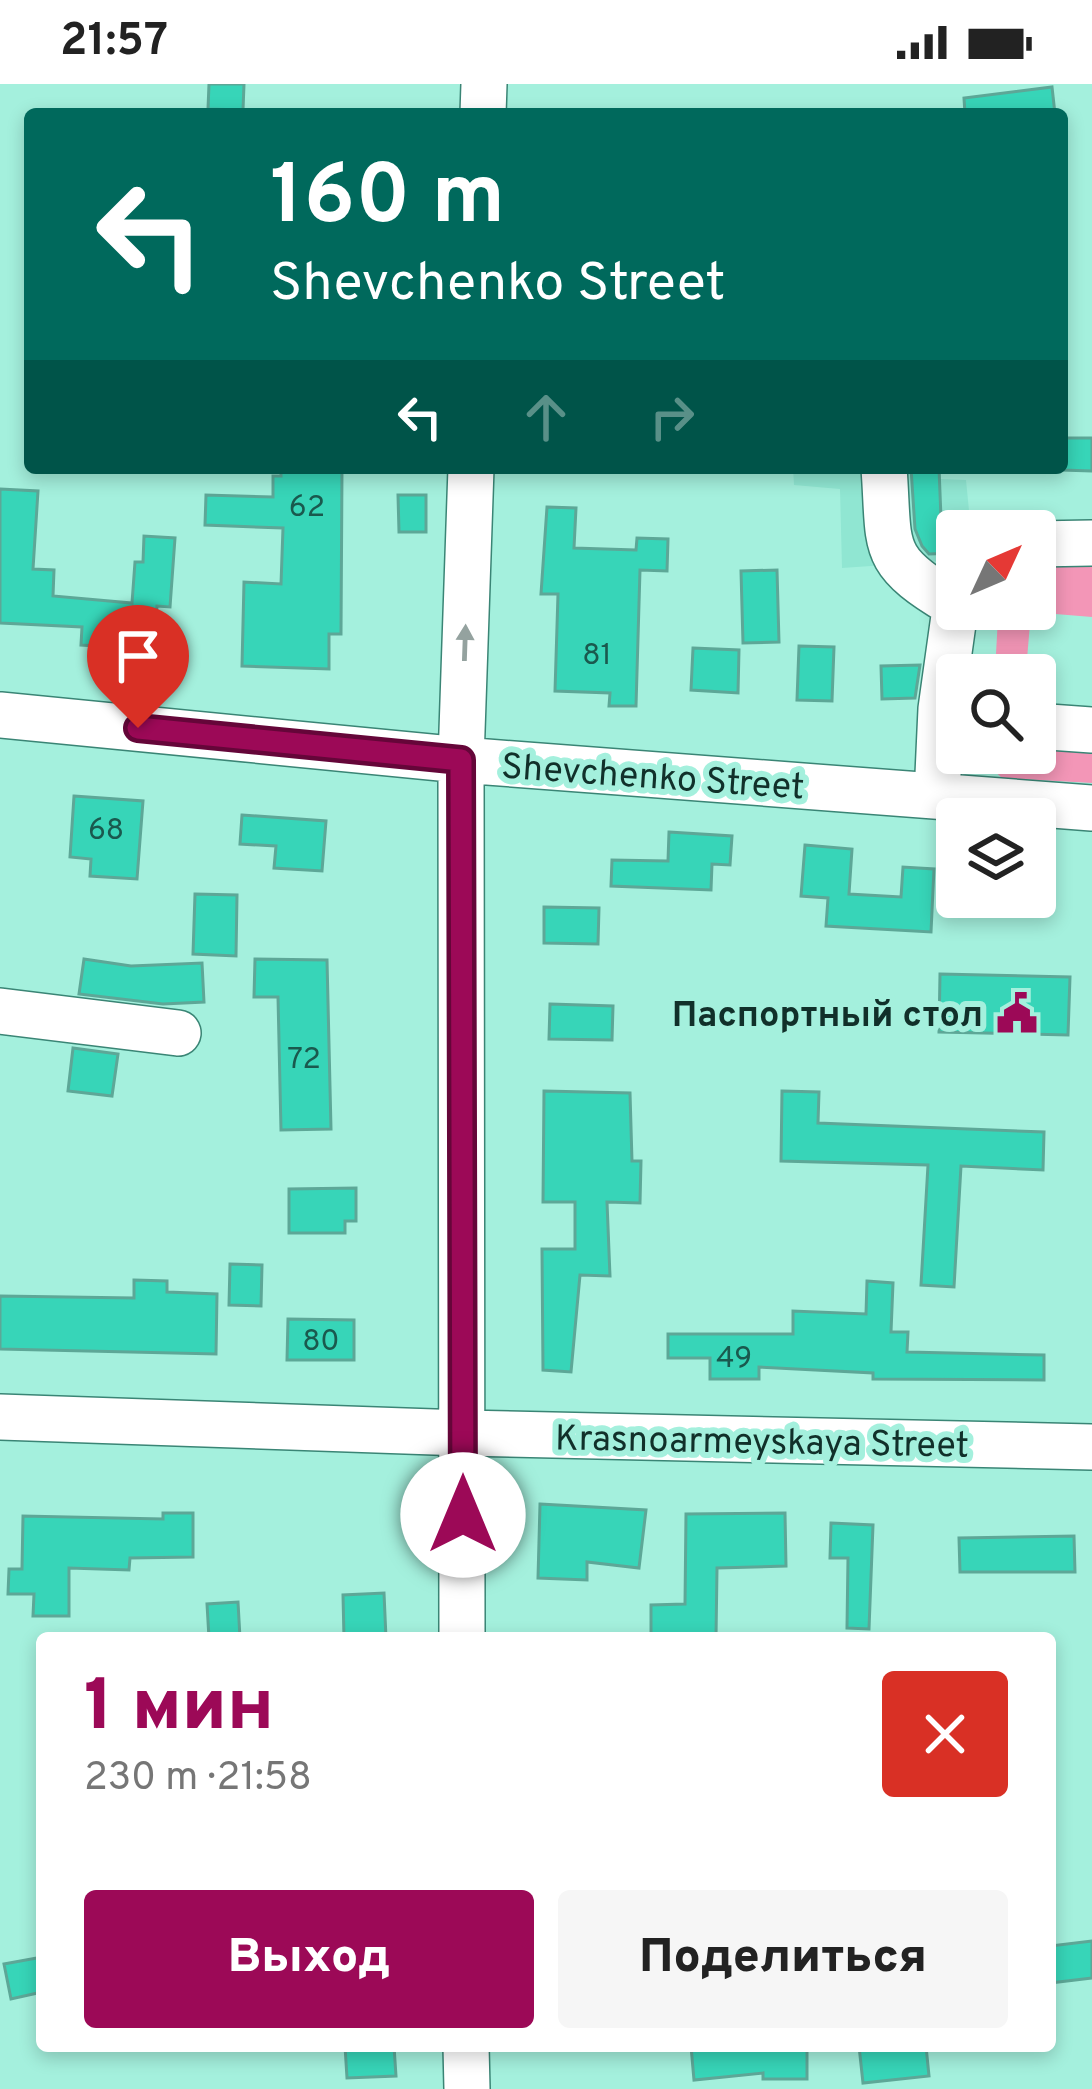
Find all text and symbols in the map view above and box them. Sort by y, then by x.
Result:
text: 21:57 [60,14,168,71]
text: 160 m [270,147,505,253]
icon: left [72,156,228,312]
text: Shevchenko Street [270,251,726,320]
icon: left [387,384,453,450]
icon: ahead [513,384,579,450]
icon: right [639,384,705,450]
house number: 62 [289,490,325,527]
north arrow [936,510,1056,630]
map controls [936,510,1056,918]
pin [87,605,189,728]
icon: arrive [105,623,171,689]
one-way arrow [456,623,475,661]
house number: 81 [582,638,612,675]
button: search [936,654,1056,774]
street label: Shevchenko Street [500,745,806,813]
button: layers [936,798,1056,918]
house number: 68 [88,813,124,850]
public building icon: Паспортный стол [994,990,1040,1036]
place label: Паспортный стол [672,994,983,1040]
house number: 72 [287,1042,321,1079]
house number: 80 [302,1324,340,1361]
house number: 49 [716,1341,752,1378]
street label: Krasnoarmeyskaya Street [554,1417,969,1471]
position arrow [400,1452,526,1578]
text: 1 мин [84,1664,274,1756]
button: close [882,1671,1008,1797]
text: 230 m · 21:58 [84,1755,312,1804]
button: Выход [84,1890,534,2028]
button: Поделиться [558,1890,1008,2028]

